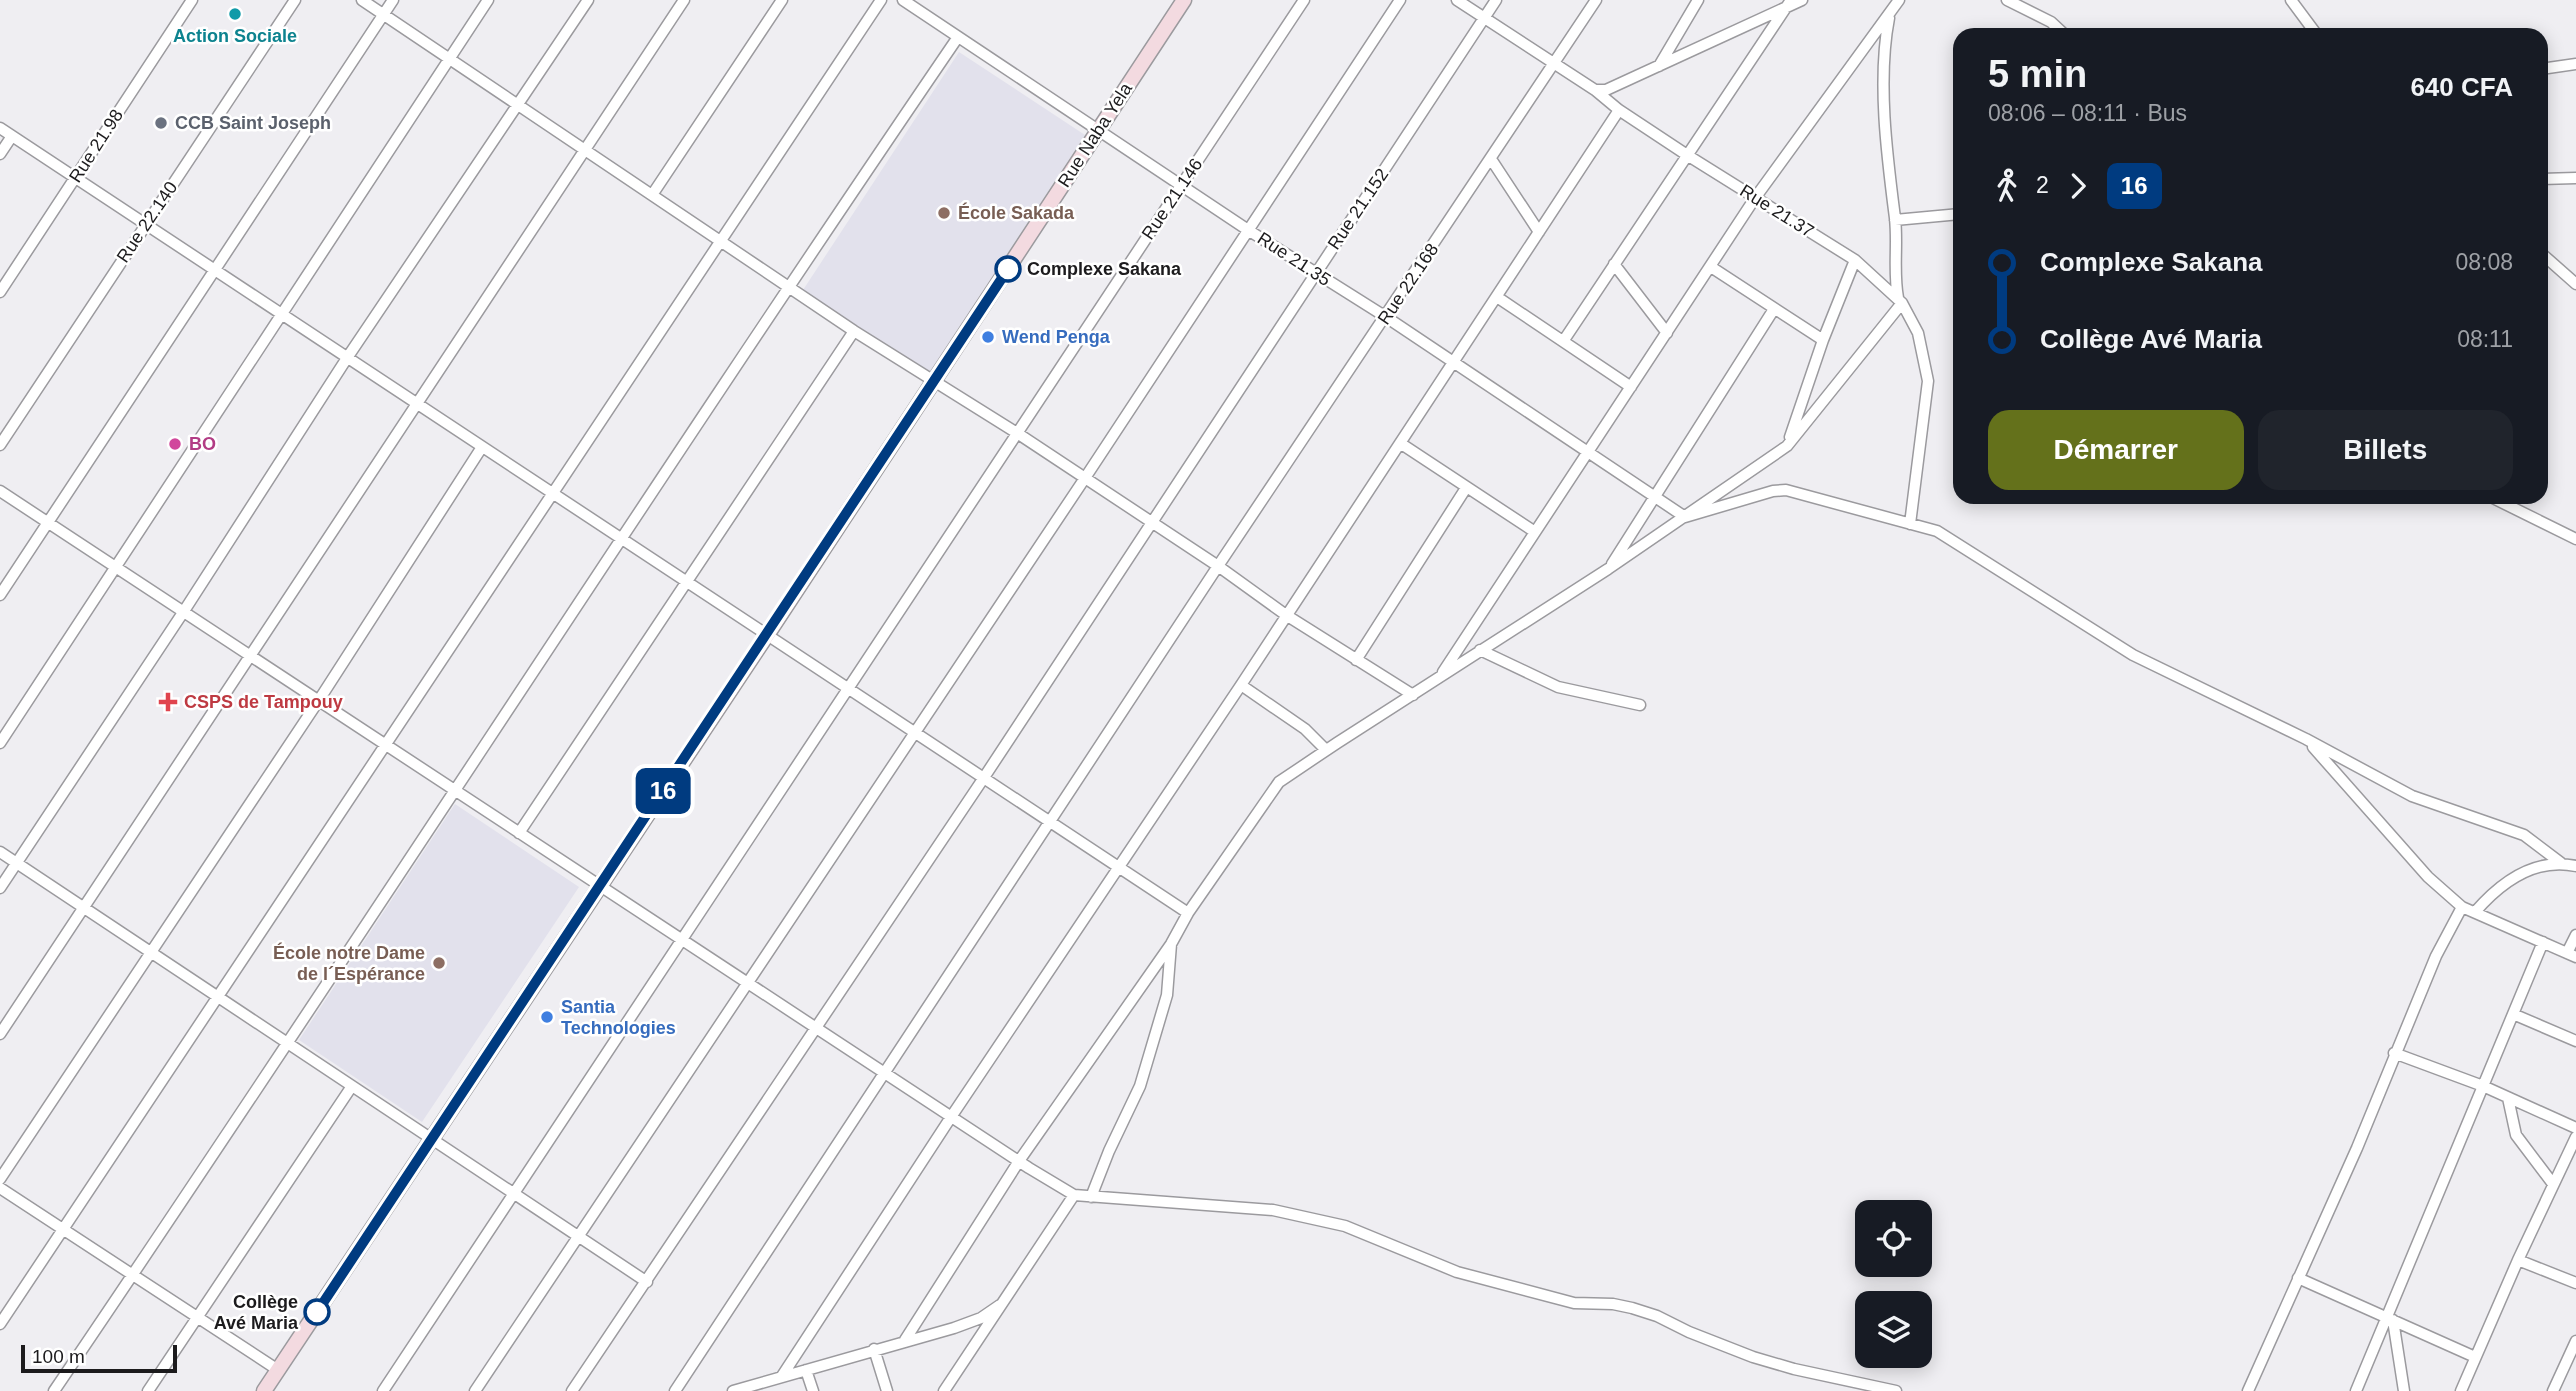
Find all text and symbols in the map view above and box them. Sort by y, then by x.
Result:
marker: Action Sociale [227,6,243,22]
place label: Action Sociale [173,26,297,46]
text: 5 min [1988,53,2087,95]
text: 640 CFA [2410,72,2513,102]
street label: Rue Naba Yela [1054,78,1137,191]
text: 08:06 – 08:11 · Bus [1988,100,2187,126]
street label: Rue 21.98 [65,106,127,186]
place label: CCB Saint Joseph [175,113,331,133]
marker: CCB Saint Joseph [153,115,169,131]
street label: Rue 21.146 [1138,155,1206,243]
street label: Rue 21.152 [1324,165,1392,253]
icon: walk [1988,167,2026,205]
icon: forward [2059,167,2097,205]
text: 2 [2036,172,2049,198]
text: 16 [2121,172,2148,199]
street label: Rue 22.140 [113,178,181,266]
street label: Rue 21.37 [1736,181,1818,241]
place label: École Sakada [958,202,1075,223]
marker: École Sakada [936,205,952,221]
street label: Rue 21.35 [1254,228,1334,290]
street label: Rue 22.168 [1374,240,1442,328]
text: Complexe Sakana [2040,247,2263,277]
text: 08:08 [2455,249,2513,275]
marker: Complexe Sakana [995,256,1021,282]
place label: Complexe Sakana [1027,259,1182,279]
text: Collège Avé Maria [2040,324,2262,354]
text: 08:11 [2457,326,2513,352]
place label: Wend Penga [1002,327,1111,347]
marker: Wend Penga [980,329,996,345]
button: Démarrer [1988,410,2244,490]
button: Billets [2258,410,2513,490]
place label: BO [189,434,216,454]
marker: BO [167,436,183,452]
marker: CSPS de Tampouy [158,692,178,712]
place label: CSPS de Tampouy [184,692,343,712]
line badge: 16 [632,768,694,814]
text: 16 [650,777,676,804]
place label: École notre Dame de l´Espérance [273,942,425,984]
marker: École notre Dame de l´Espérance [431,955,447,971]
place label: Santia Technologies [561,997,676,1038]
marker: Santia Technologies [539,1009,555,1025]
map controls [1855,1200,1932,1368]
button: locate [1855,1200,1932,1277]
button: layers [1855,1291,1932,1368]
place label: Collège Avé Maria [214,1292,299,1333]
marker: Collège Avé Maria [304,1299,330,1325]
scale bar [21,1342,177,1374]
text: 100 m [32,1346,85,1367]

